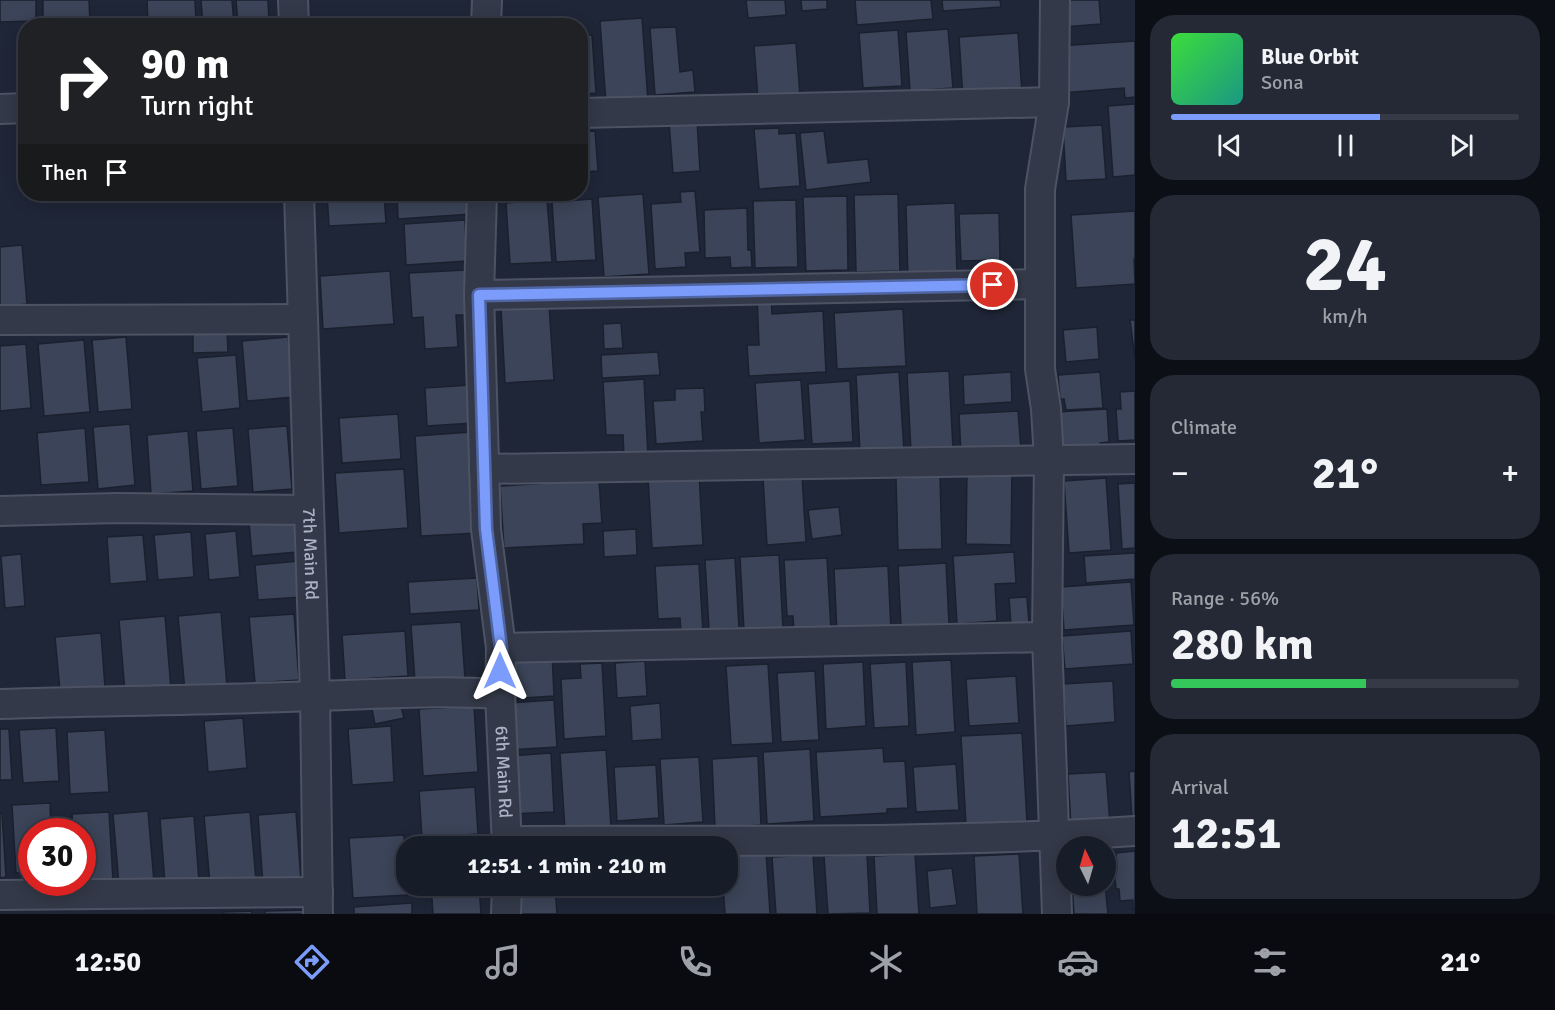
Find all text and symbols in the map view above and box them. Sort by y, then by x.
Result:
text: 90 m [141,39,230,90]
icon: right [42,42,120,120]
text: Blue Orbit [1261,43,1359,70]
text: Sona [1261,70,1304,95]
text: Turn right [141,90,254,123]
icon: previous [1213,129,1246,162]
icon: pause [1329,129,1362,162]
icon: next [1445,129,1478,162]
icon: arrive [100,156,133,189]
text: Then [42,159,88,186]
text: 24 [1303,217,1387,313]
pin [967,259,1018,310]
icon: arrive [976,268,1009,301]
text: km/h [1322,304,1368,329]
text: Climate [1171,415,1237,440]
text: 21° [1312,446,1378,501]
text: − [1171,453,1189,494]
text: + [1501,453,1519,494]
street label: 7th Main Rd [298,507,323,600]
text: Range · 56% [1171,586,1279,611]
text: 280 km [1171,617,1314,672]
position arrow [468,639,532,703]
street label: 6th Main Rd [490,725,517,818]
text: Arrival [1171,775,1229,800]
text: 12:51 [1171,806,1281,861]
speed limit sign: 30 [18,818,96,896]
north arrow [1056,836,1116,896]
map controls [1056,836,1116,896]
text: 12:51 · 1 min · 210 m [467,852,667,879]
icon: directions [291,941,333,983]
icon: music [482,941,524,983]
icon: phone [674,941,716,983]
icon: climate [865,941,907,983]
icon: car [1057,941,1099,983]
icon: filters [1249,941,1291,983]
text: 12:50 [75,946,141,979]
text: 21° [1440,946,1480,979]

